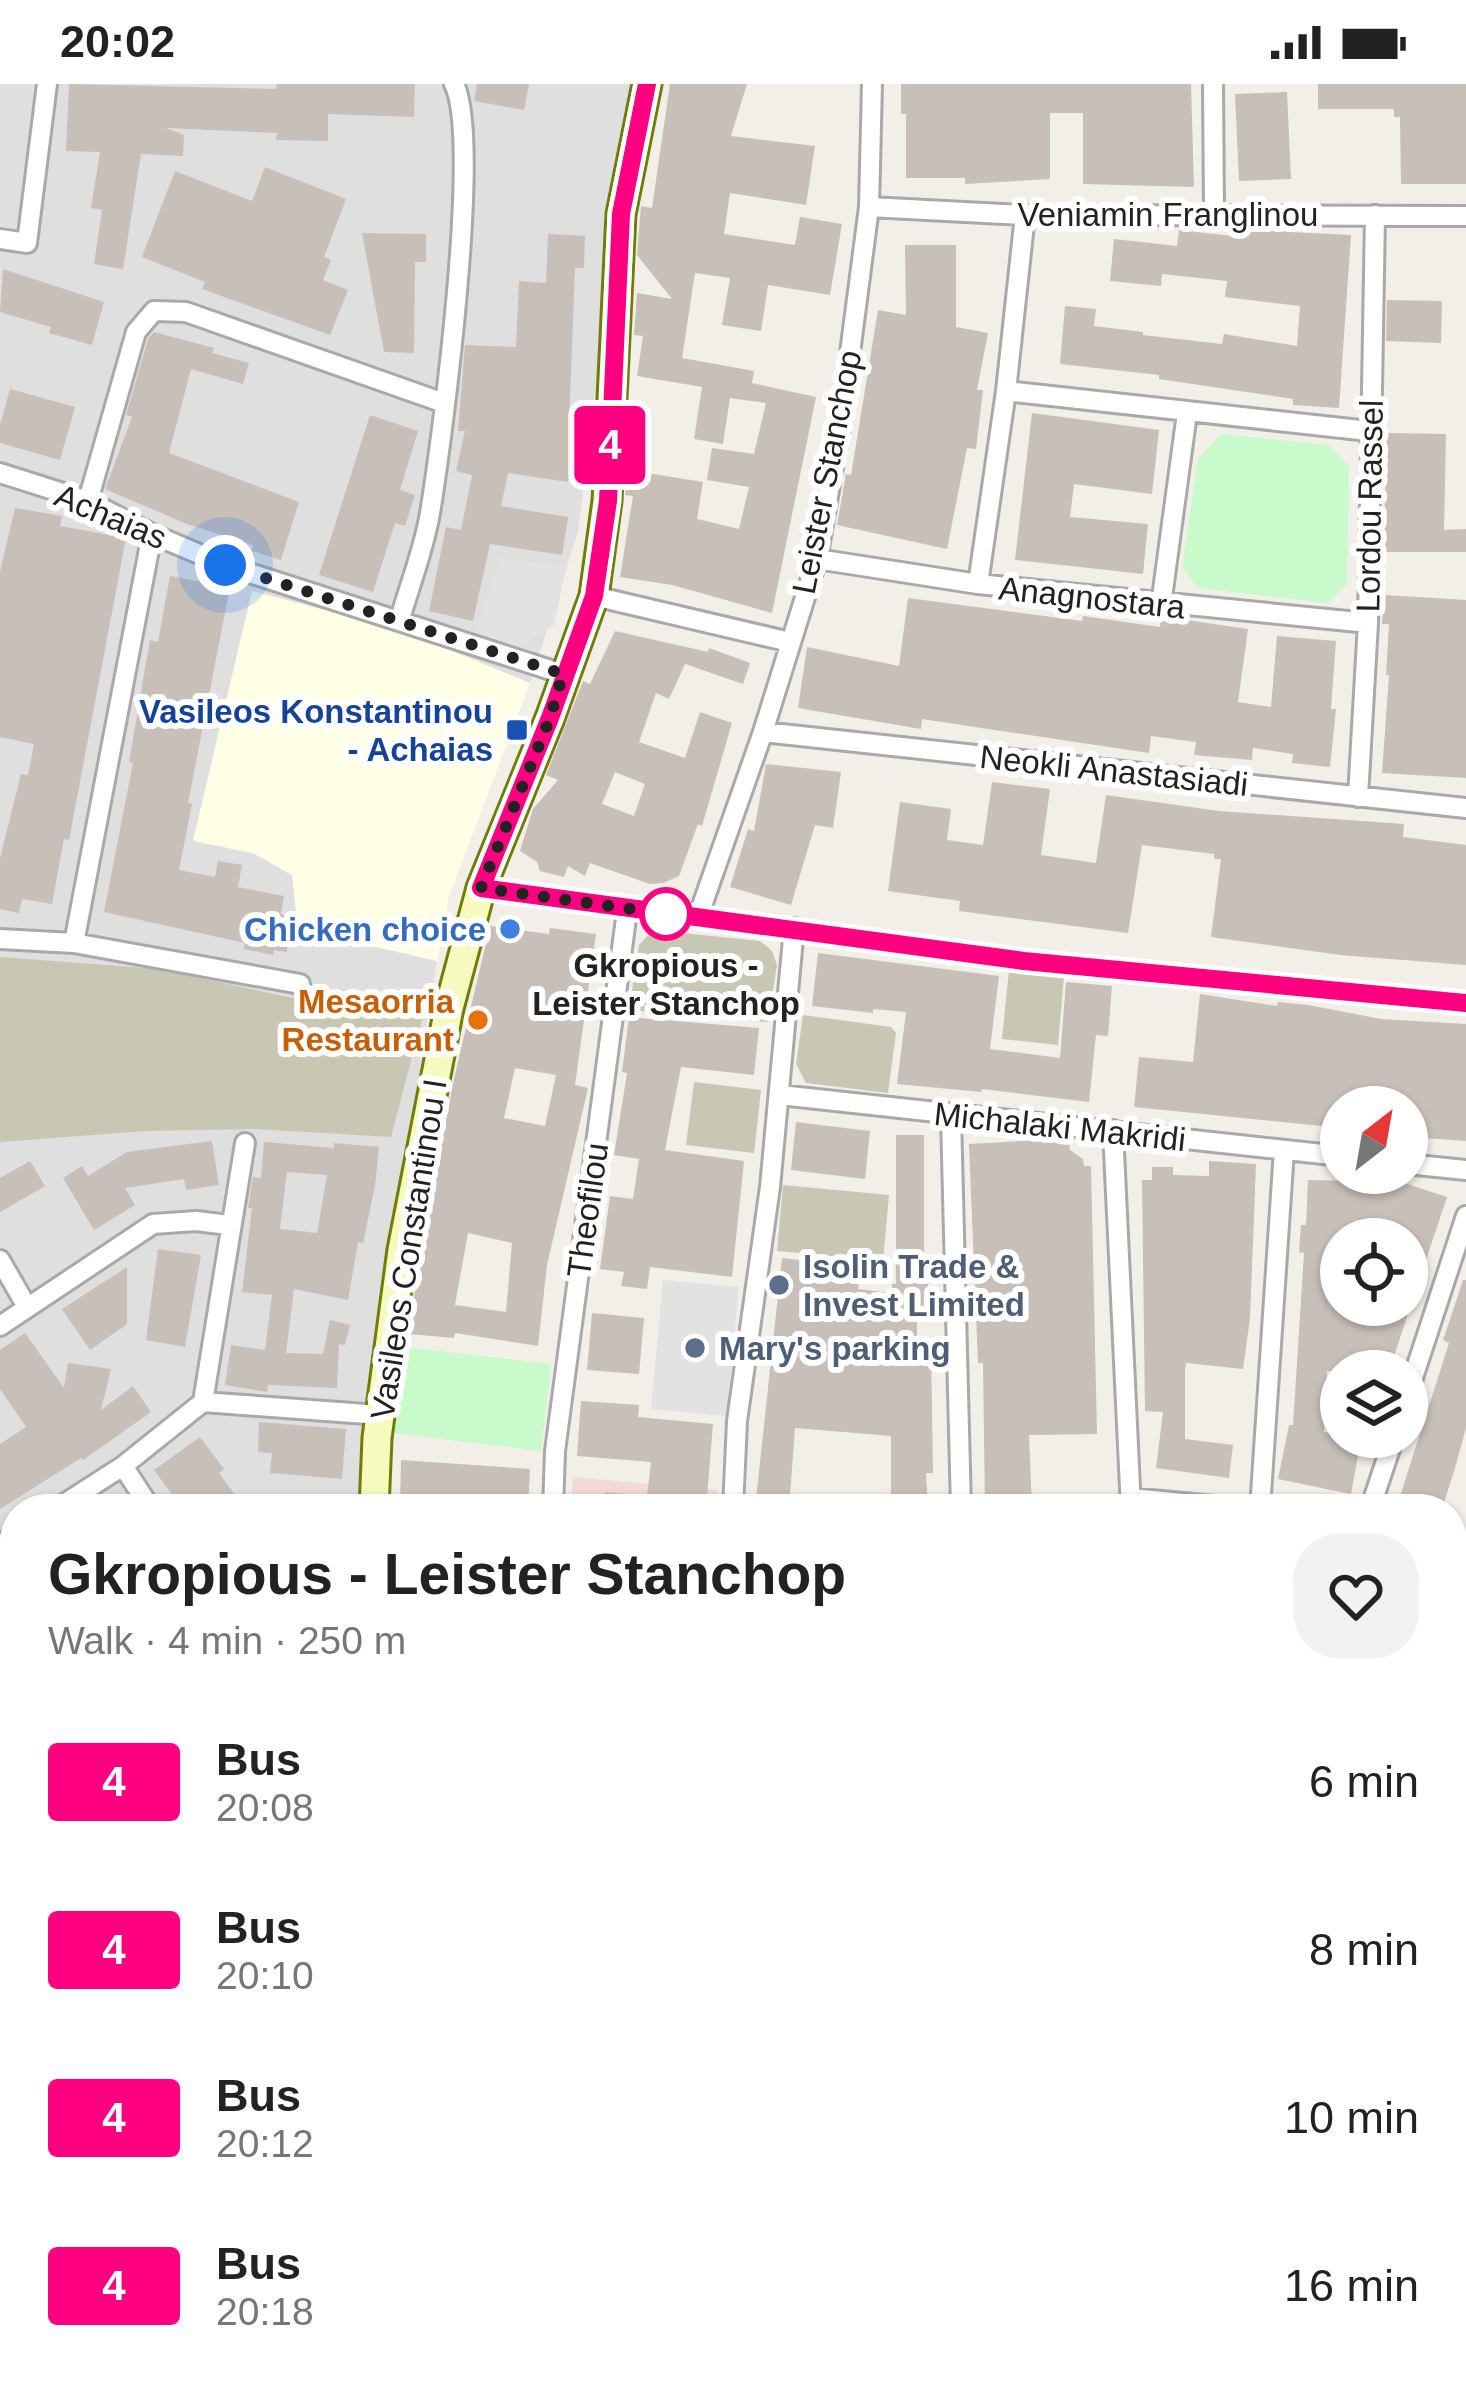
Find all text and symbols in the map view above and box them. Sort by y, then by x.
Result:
text: 20:02 [60,16,175,67]
street label: Veniamin Franglinou [1018,196,1318,233]
street label: Leister Stanchop [785,347,868,597]
street label: Lordou Rassel [1349,399,1390,613]
line badge: 4 [571,406,649,484]
text: 4 [598,421,622,468]
street label: Achaias [50,476,172,556]
your location [195,535,255,595]
street label: Anagnostara [997,569,1188,626]
place label: Vasileos Konstantinou - Achaias [139,693,493,768]
marker: Vasileos Konstantinou - Achaias [504,717,530,743]
street label: Neokli Anastasiadi [978,738,1250,803]
marker: Gkropious - Leister Stanchop [641,889,691,939]
place label: Chicken choice [244,911,486,948]
marker: Chicken choice [497,916,523,942]
place label: Gkropious - Leister Stanchop [532,947,800,1022]
place label: Mesaorria Restaurant [282,983,455,1058]
marker: Mesaorria Restaurant [465,1007,491,1033]
street label: Vasileos Constantinou I [363,1076,454,1422]
north arrow [1320,1086,1428,1194]
map controls [1320,1086,1428,1458]
street label: Michalaki Makridi [932,1095,1188,1158]
street label: Theofilou [560,1140,615,1280]
button: locate [1320,1218,1428,1326]
place label: Isolin Trade & Invest Limited [803,1248,1025,1323]
marker: Isolin Trade & Invest Limited [766,1272,792,1298]
place label: Mary's parking [719,1330,951,1367]
marker: Mary's parking [682,1335,708,1361]
button: layers [1320,1350,1428,1458]
button: heart [1293,1533,1419,1659]
text: Gkropious - Leister Stanchop [48,1542,846,1606]
text: Walk · 4 min · 250 m [48,1619,406,1662]
text: Bus [216,1734,301,1785]
text: 6 min [1309,1756,1419,1807]
text: 4 [102,1758,126,1805]
text: 20:08 [216,1786,314,1829]
text: Bus [216,1902,301,1953]
text: 8 min [1309,1924,1419,1975]
text: 4 [102,1926,126,1973]
text: 20:10 [216,1954,314,1997]
text: Bus [216,2070,301,2121]
text: 10 min [1284,2092,1419,2143]
text: 4 [102,2094,126,2141]
text: 20:12 [216,2122,314,2165]
text: Bus [216,2238,301,2289]
text: 16 min [1284,2260,1419,2311]
text: 4 [102,2262,126,2309]
text: 20:18 [216,2290,314,2333]

